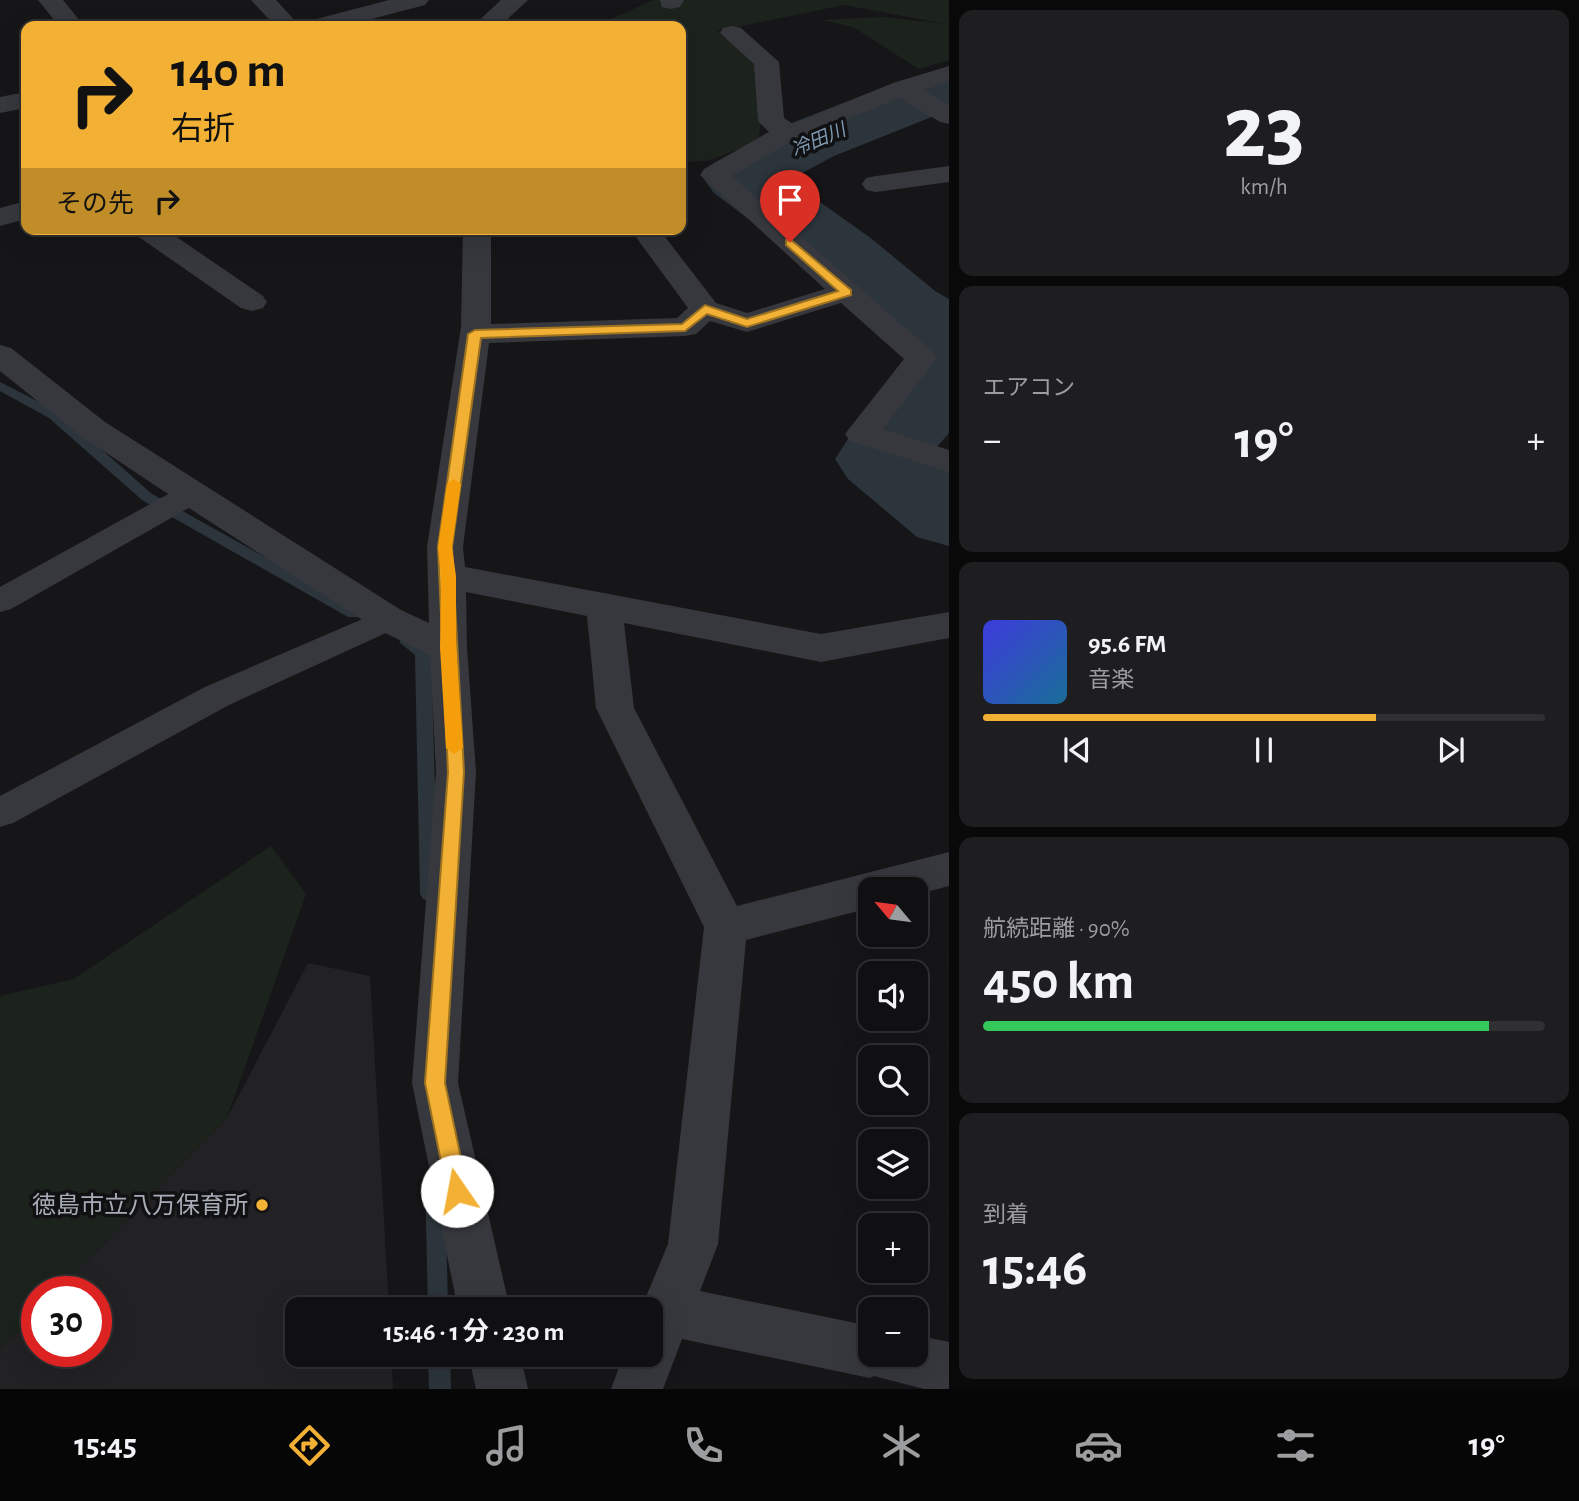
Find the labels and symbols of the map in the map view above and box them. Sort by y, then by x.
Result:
water label: 冷田川 [788,119,850,160]
pin [760,170,820,242]
north arrow [858,877,928,947]
position arrow [420,1154,494,1228]
place label: 徳島市立八万保育所 [32,1192,248,1218]
marker: 徳島市立八万保育所 [254,1197,270,1213]
speed limit sign: 30 [21,1276,112,1367]

